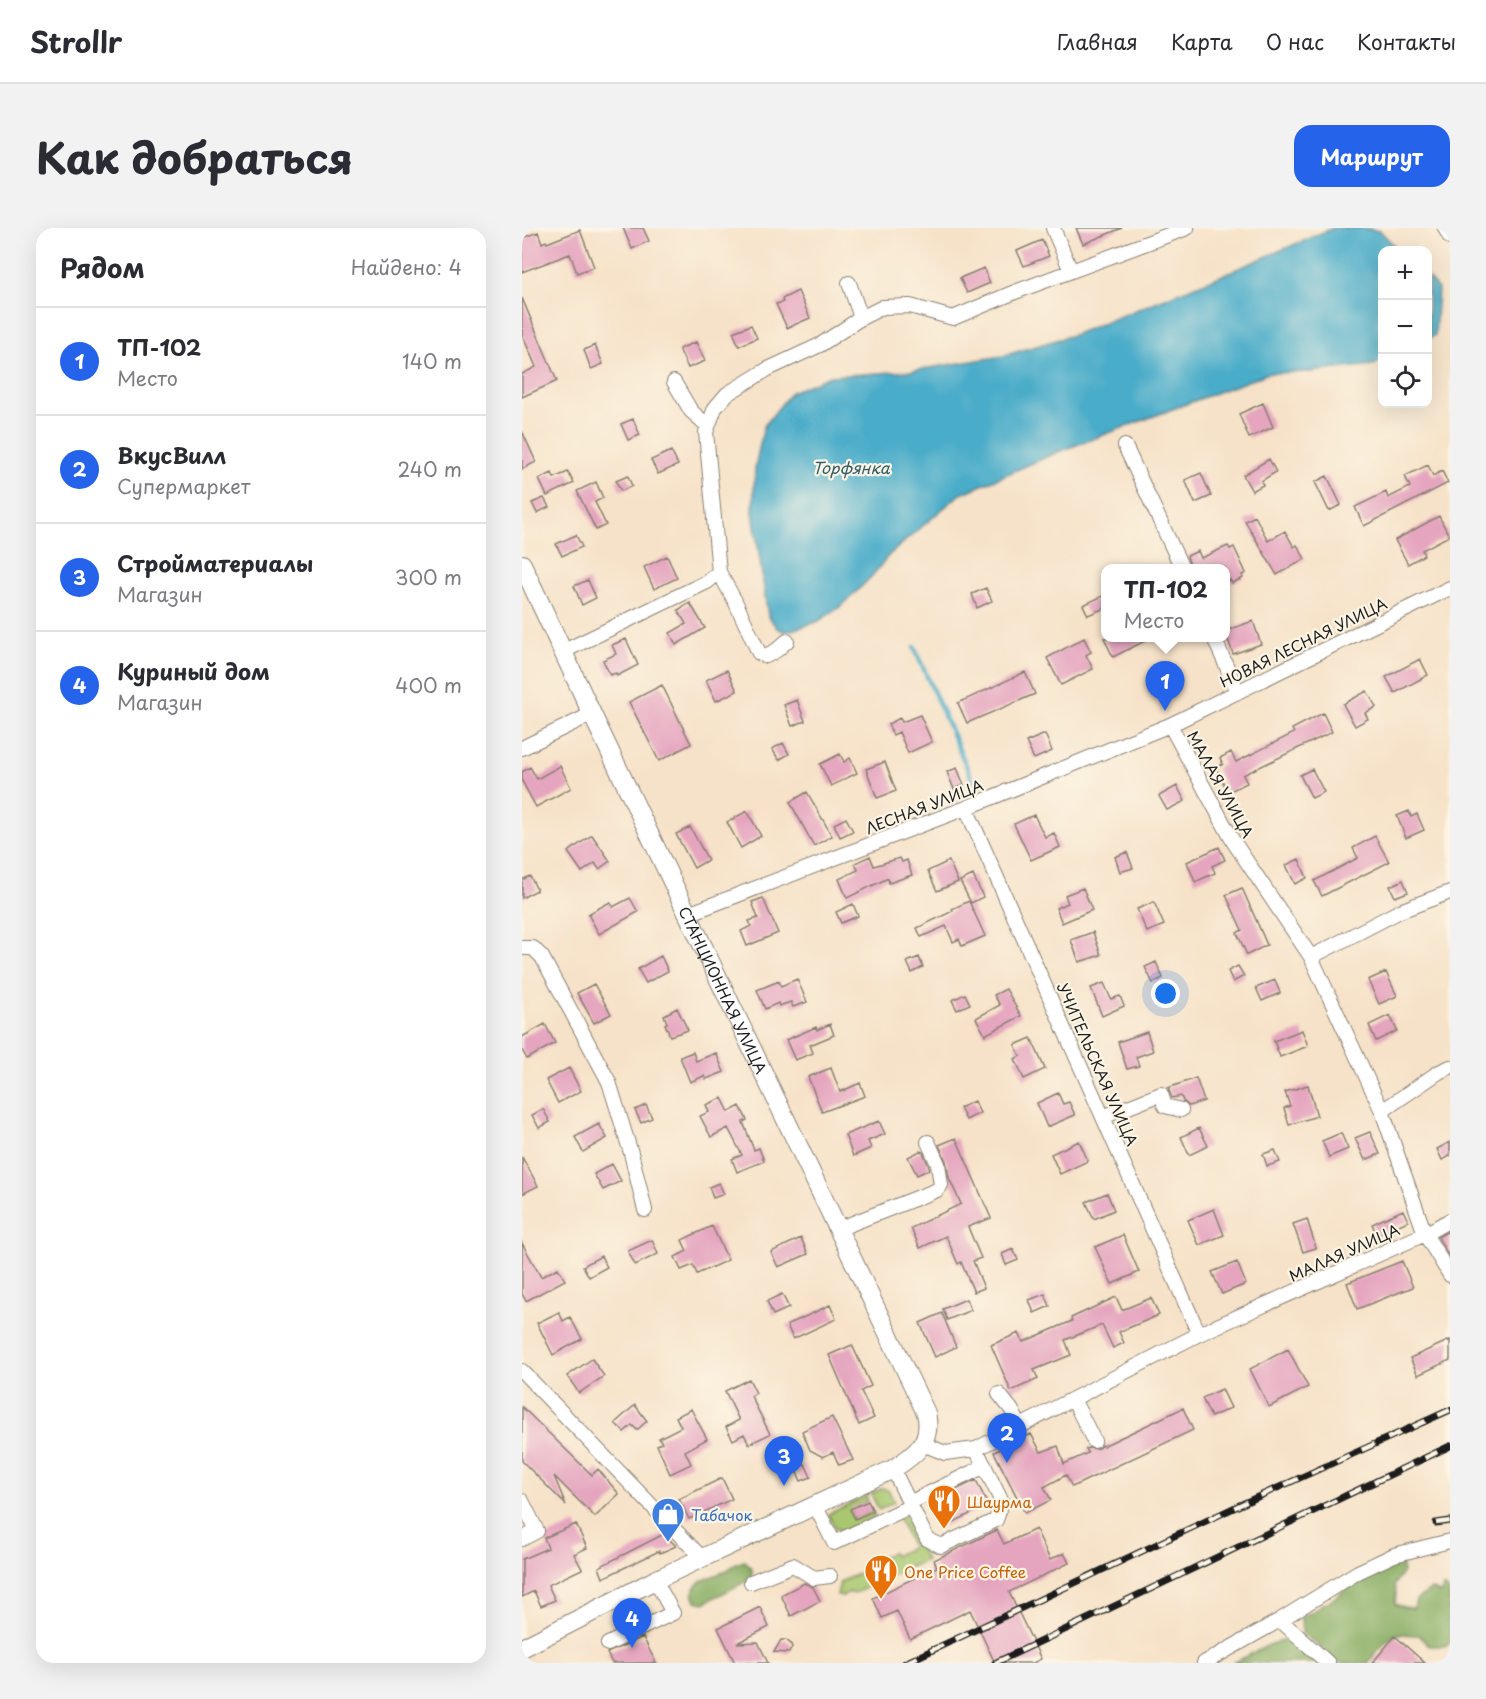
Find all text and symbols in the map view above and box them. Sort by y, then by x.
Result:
text: Strollr [30,20,122,63]
text: Главная [1057,25,1138,57]
text: Карта [1171,25,1233,57]
text: О нас [1266,25,1324,57]
text: Контакты [1357,25,1456,57]
text: Как добраться [36,125,353,188]
button: Маршрут [1294,125,1450,187]
map controls [1378,246,1432,408]
button: + [1378,246,1432,300]
text: Рядом [60,248,145,287]
text: Найдено: 4 [351,252,462,282]
button: − [1378,300,1432,354]
text: ТП-102 [117,330,201,363]
text: 1 [75,346,84,376]
text: 140 m [402,346,462,376]
button: locate [1378,354,1432,408]
text: Место [117,363,178,393]
text: ВкусВилл [117,438,226,471]
text: 2 [72,454,87,484]
text: 240 m [397,454,462,484]
water label: Торфянка [812,455,891,479]
text: Супермаркет [117,471,250,501]
text: Стройматериалы [117,546,313,579]
text: 3 [73,562,86,592]
text: 300 m [395,562,462,592]
popup [1101,564,1230,642]
text: ТП-102 [1123,572,1208,605]
text: Магазин [117,579,203,609]
street label: НОВАЯ ЛЕСНАЯ УЛИЦА [1215,591,1391,693]
text: Место [1123,605,1184,635]
text: Куриный дом [117,654,270,687]
pin: 1 [1146,662,1184,711]
text: 4 [73,670,86,700]
text: 400 m [395,670,462,700]
text: Магазин [117,687,203,717]
street label: МАЛАЯ УЛИЦА [1182,726,1260,842]
street label: ЛЕСНАЯ УЛИЦА [862,773,986,839]
street label: СТАНЦИОННАЯ УЛИЦА [674,902,774,1077]
street label: УЧИТЕЛЬСКАЯ УЛИЦА [1052,979,1144,1149]
your location [1151,979,1180,1008]
street label: МАЛАЯ УЛИЦА [1285,1217,1403,1287]
pin: 2 [988,1414,1026,1463]
pin: 3 [764,1436,804,1486]
restaurant icon: Шаурма [926,1483,962,1530]
place label: Шаурма [967,1490,1032,1513]
shop icon: Табачок [650,1496,686,1543]
place label: Табачок [691,1503,753,1526]
restaurant icon: One Price Coffee [863,1553,899,1600]
place label: One Price Coffee [904,1560,1026,1583]
pin: 4 [612,1598,652,1648]

